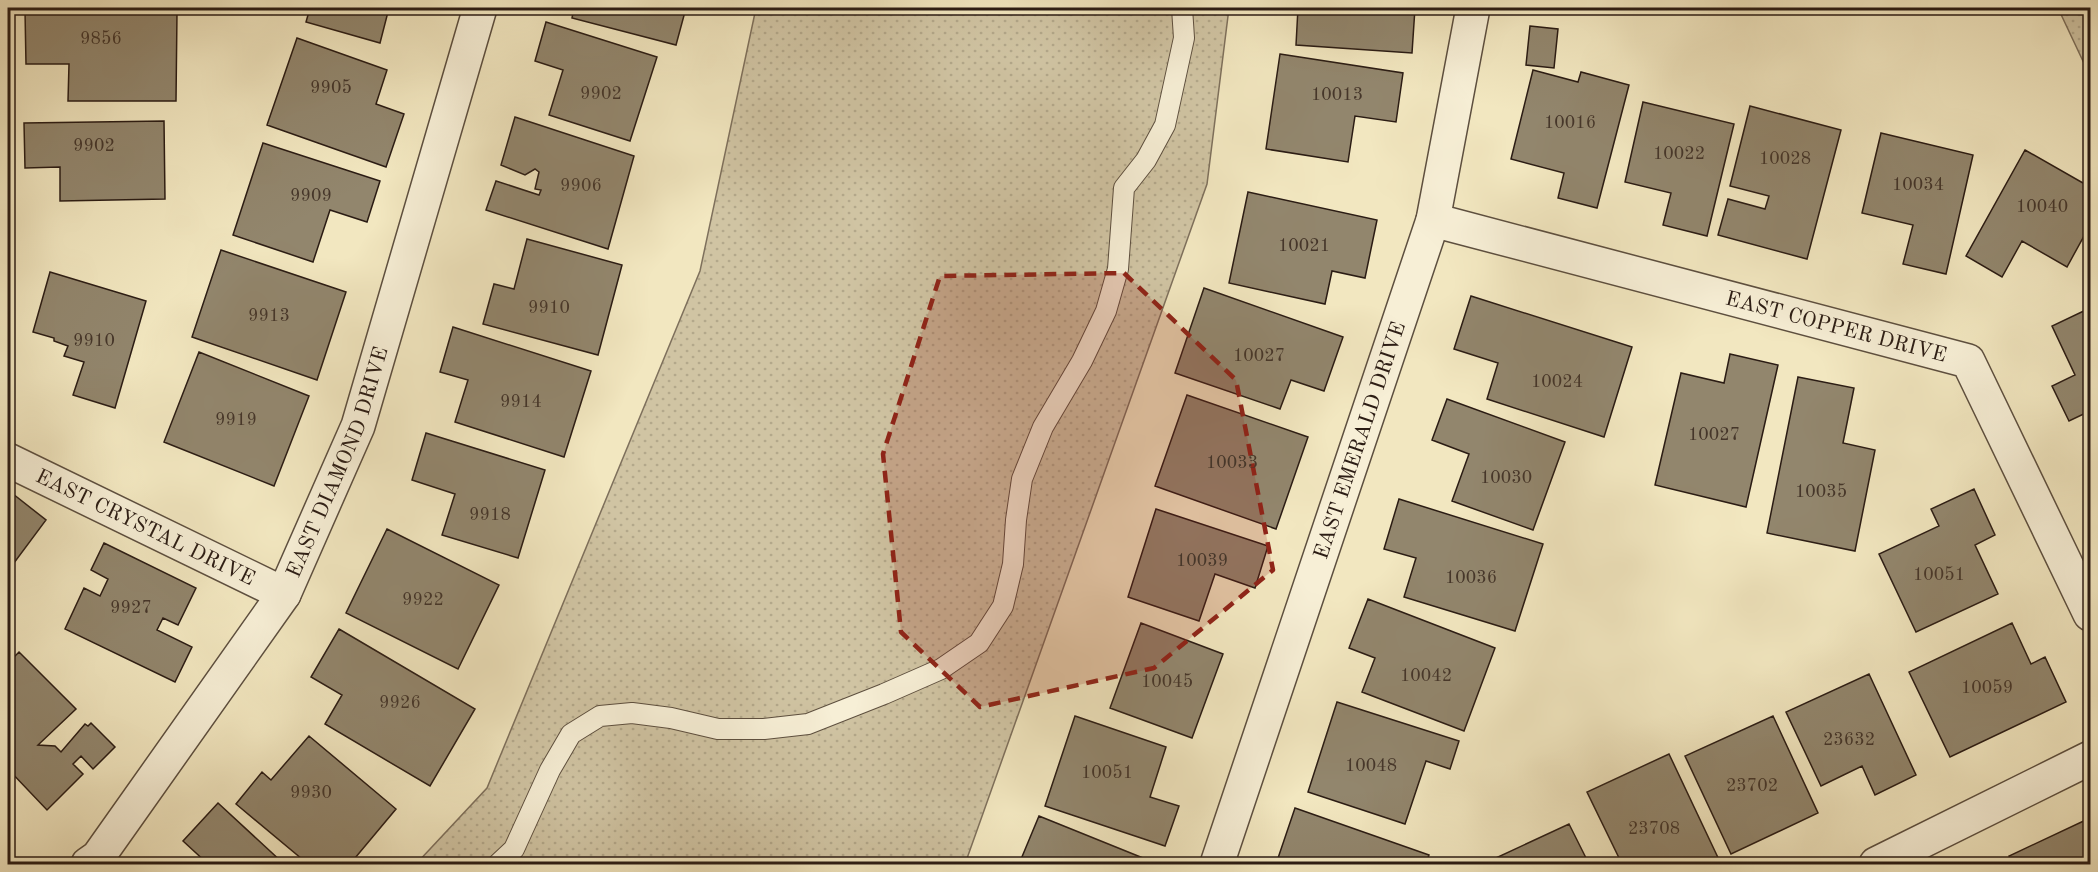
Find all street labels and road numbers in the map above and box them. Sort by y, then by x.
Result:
street label: EAST COPPER DRIVE [1723,289,1949,367]
street label: EAST EMERALD DRIVE [1311,319,1410,562]
street label: EAST DIAMOND DRIVE [284,344,393,581]
street label: EAST CRYSTAL DRIVE [32,466,258,590]

